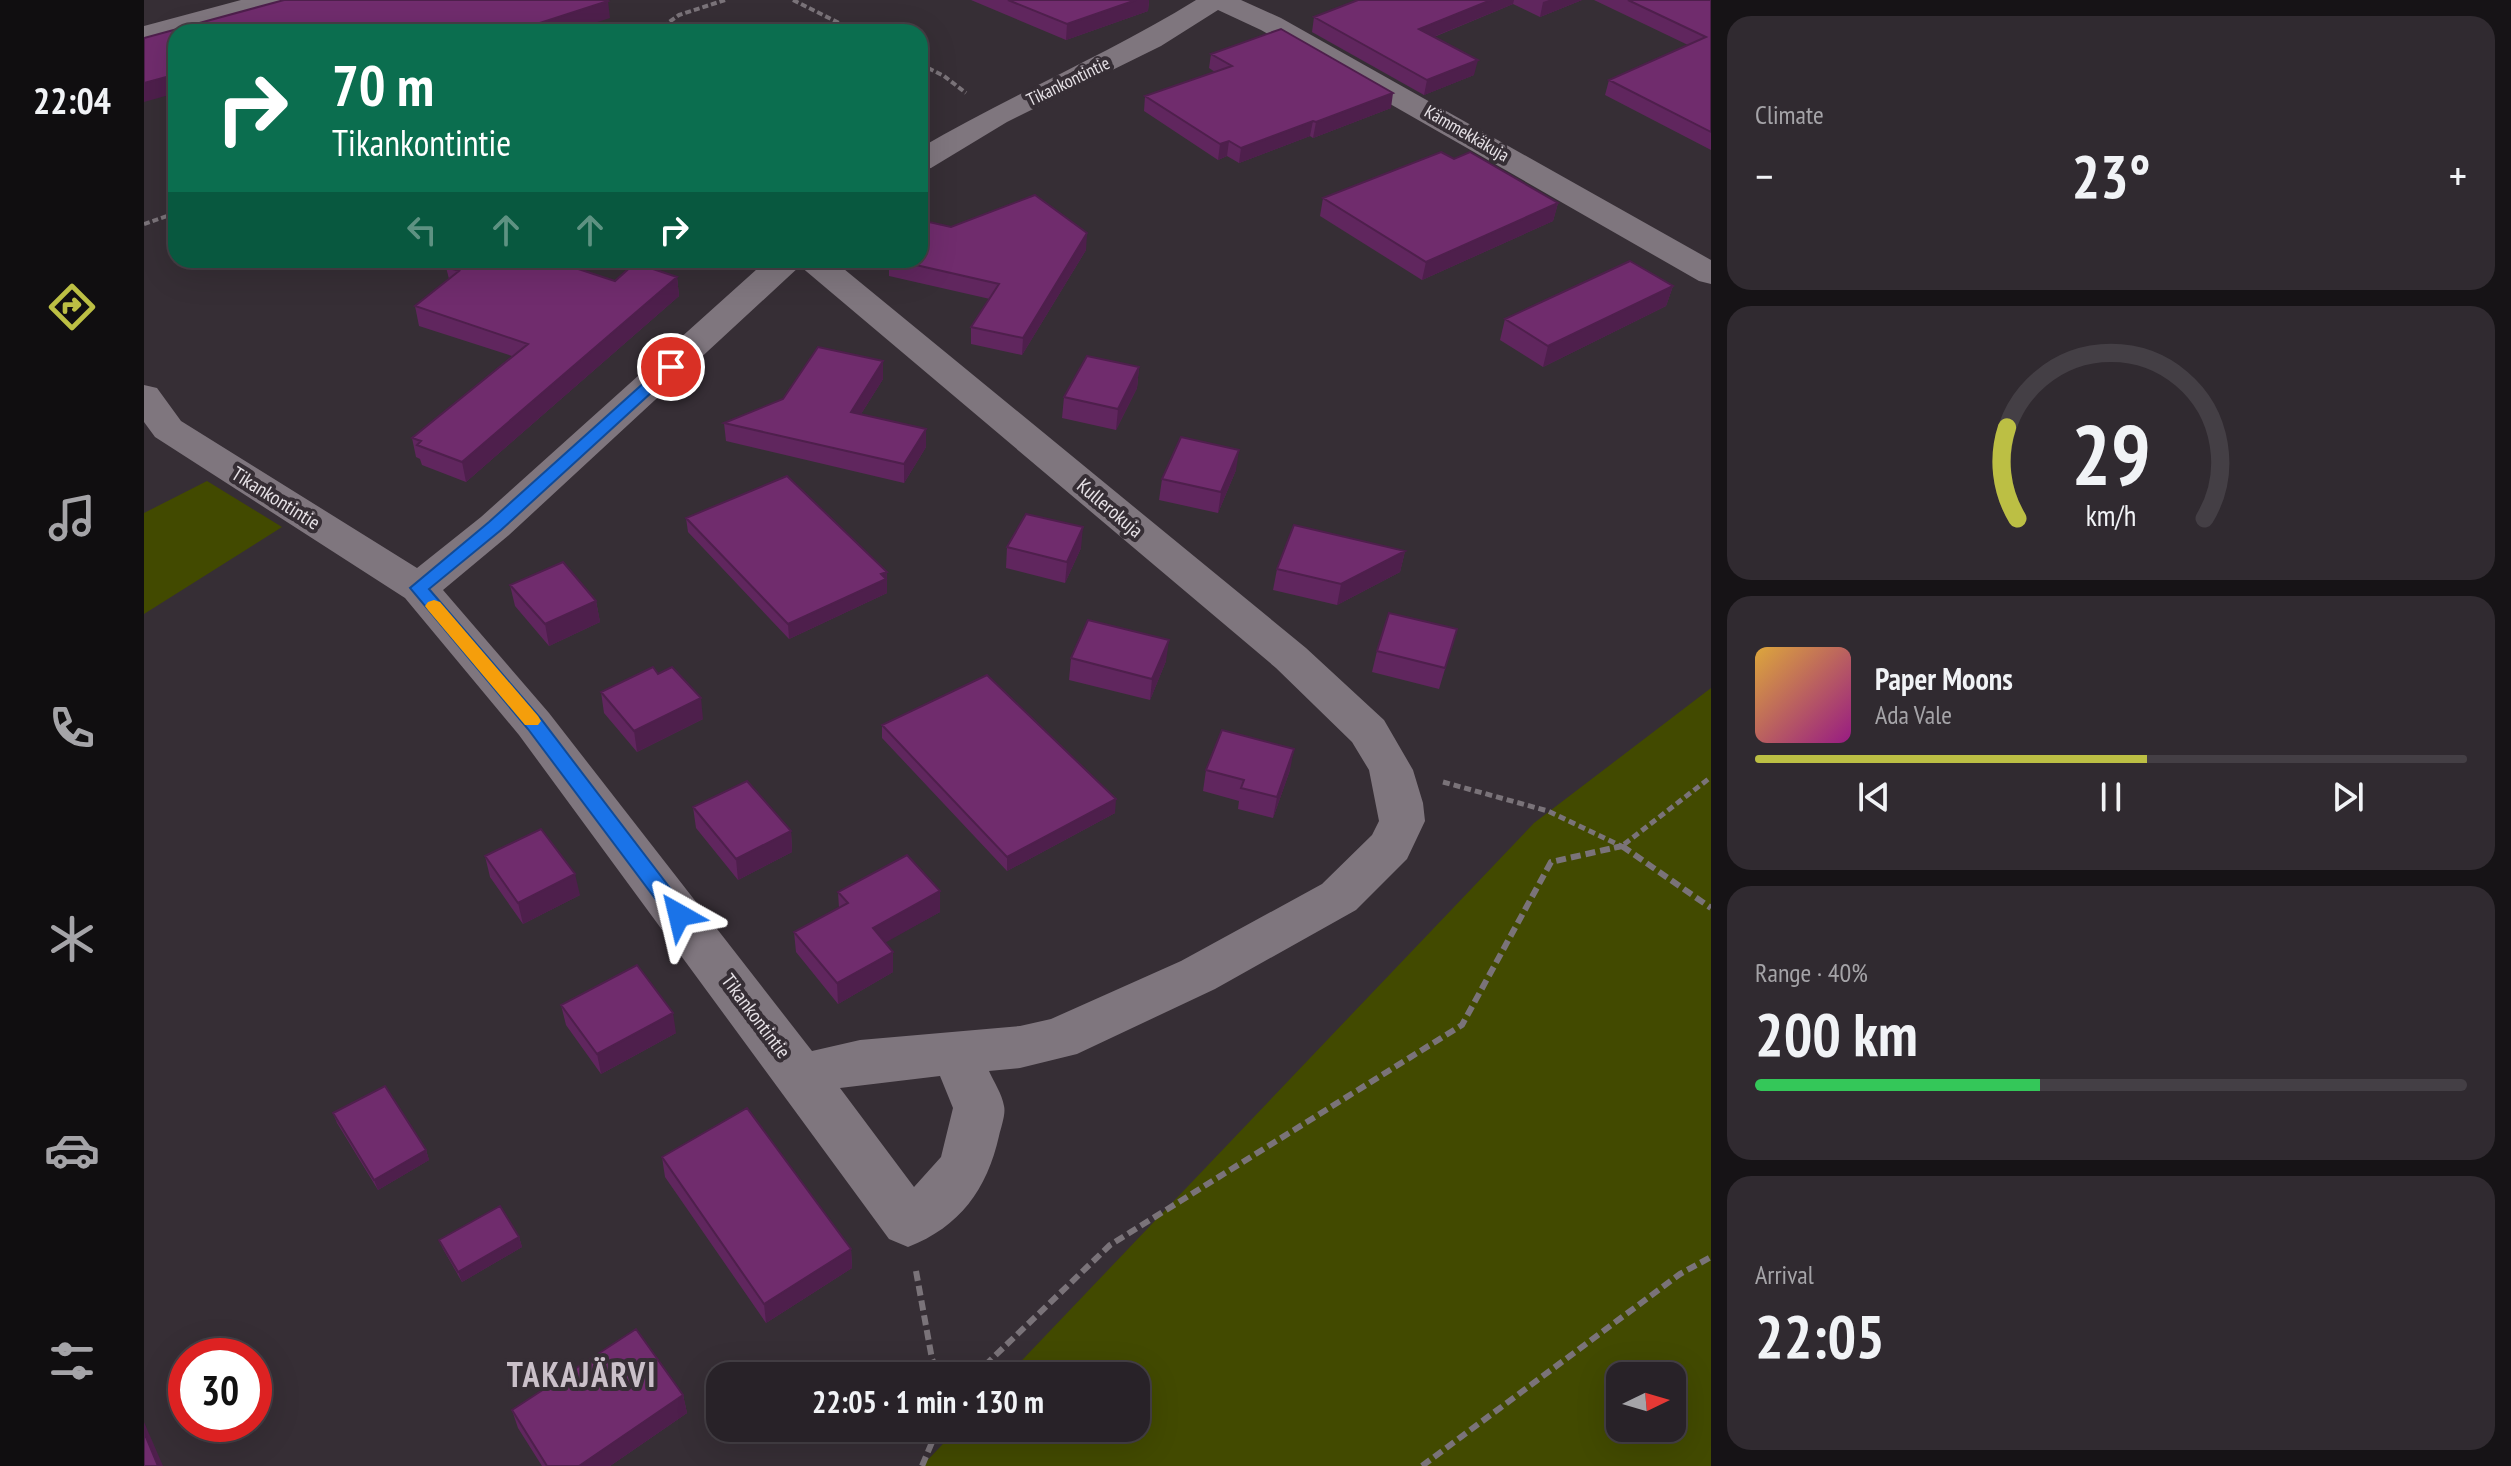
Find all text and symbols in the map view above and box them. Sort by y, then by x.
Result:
text: 70 m [332,49,434,121]
street label: Tikankontintie [1023,51,1113,111]
icon: right [200,56,304,160]
text: 22:04 [33,77,111,124]
text: Climate [1755,98,1824,131]
street label: Kämmekkäkuja [1421,100,1513,166]
text: Tikankontintie [332,119,511,166]
text: 23° [2071,137,2151,215]
text: − [1755,147,1773,204]
text: + [2449,147,2467,204]
icon: left [400,208,444,252]
icon: ahead [484,208,528,252]
icon: ahead [568,208,612,252]
icon: right [652,208,696,252]
icon: directions [44,279,100,335]
pin [637,333,705,401]
icon: arrive [649,345,693,389]
text: 29 [2071,400,2151,508]
street label: Tikankontintie [227,461,325,535]
street label: Kullerokuja [1072,473,1148,543]
icon: music [44,490,100,546]
text: km/h [2086,497,2136,534]
text: Paper Moons [1875,659,2013,698]
text: Ada Vale [1875,698,1952,731]
icon: phone [44,700,100,756]
icon: previous [1852,775,1896,819]
icon: pause [2089,775,2133,819]
icon: next [2326,775,2370,819]
position arrow [637,873,721,957]
icon: climate [44,911,100,967]
text: Range · 40% [1755,956,1868,989]
street label: Tikankontintie [716,968,796,1064]
text: 200 km [1755,995,1918,1073]
icon: car [44,1122,100,1178]
text: Arrival [1755,1258,1814,1291]
text: 22:05 [1755,1297,1885,1375]
icon: filters [44,1333,100,1389]
speed limit sign: 30 [168,1338,272,1442]
district label: TAKAJÄRVI [507,1352,657,1396]
north arrow [1606,1362,1686,1442]
map controls [1606,1362,1686,1442]
text: 22:05 · 1 min · 130 m [812,1382,1044,1421]

